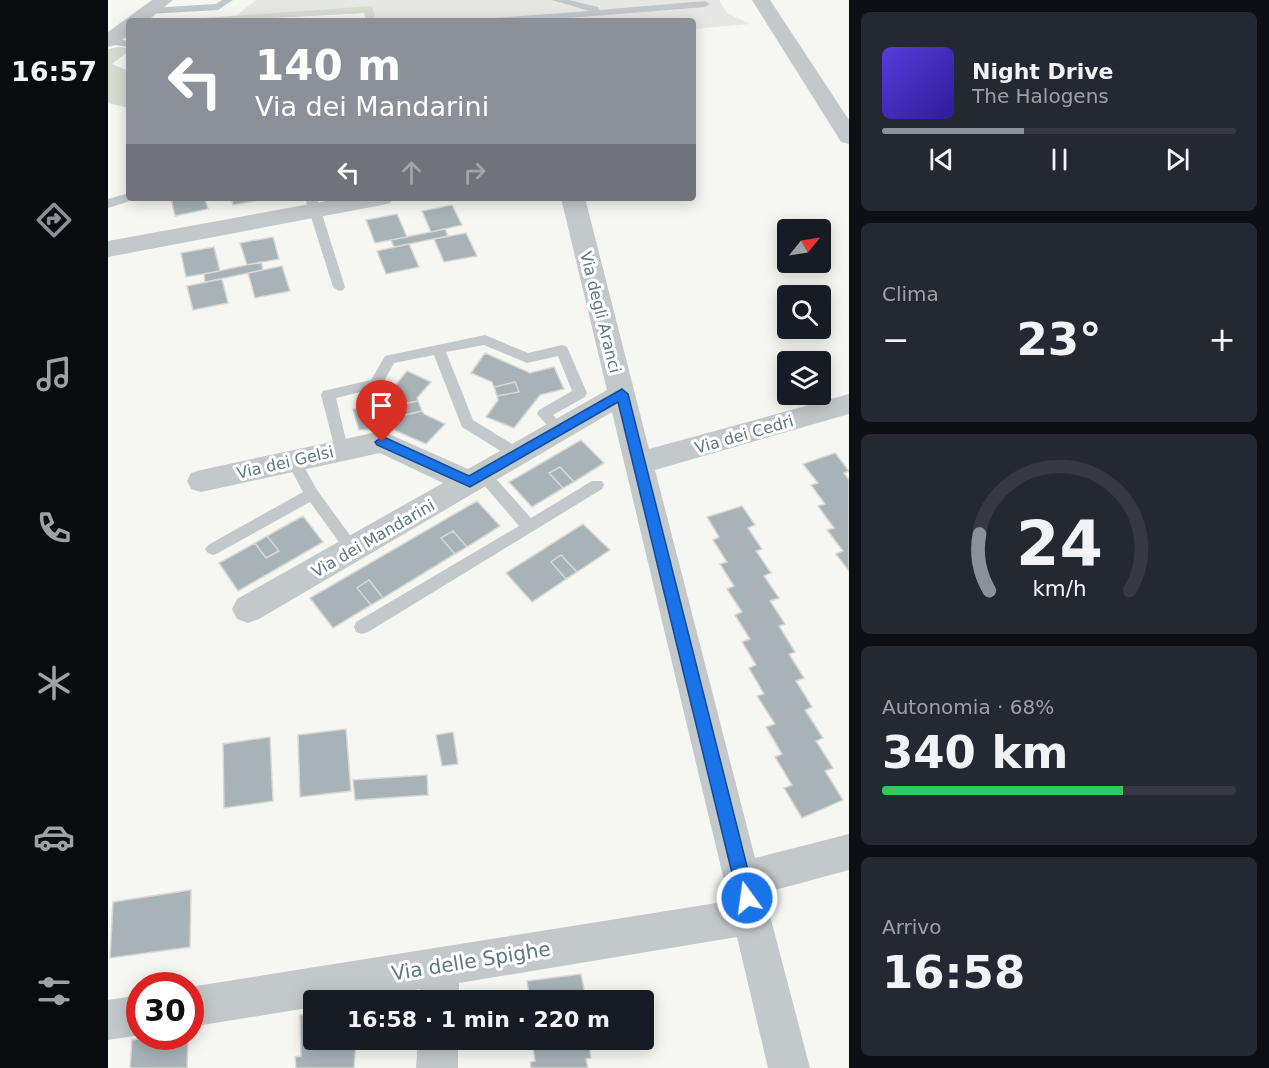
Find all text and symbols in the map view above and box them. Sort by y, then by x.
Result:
text: 140 m [255,41,401,90]
icon: left [156,42,234,120]
text: 16:57 [11,56,97,87]
text: Night Drive [972,59,1113,84]
text: The Halogens [972,84,1109,108]
text: Via dei Mandarini [255,91,489,122]
icon: previous [925,143,958,176]
icon: pause [1043,143,1076,176]
icon: next [1161,143,1194,176]
icon: left [332,156,365,189]
icon: ahead [395,156,428,189]
icon: right [458,156,491,189]
icon: directions [33,199,75,241]
north arrow [777,219,831,273]
map controls [777,219,831,405]
street label: Via degli Aranci [576,249,625,375]
text: Clima [882,282,939,306]
button: search [777,285,831,339]
text: 23° [1016,313,1102,366]
text: − [882,320,910,359]
text: + [1208,320,1236,359]
button: layers [777,351,831,405]
icon: music [33,353,75,395]
pin [356,380,407,442]
icon: arrive [365,389,398,422]
street label: Via dei Cedri [693,411,796,458]
street label: Via dei Gelsi [235,442,335,483]
street label: Via dei Mandarini [308,496,438,581]
icon: phone [33,507,75,549]
text: 24 [1016,507,1102,580]
text: km/h [1032,576,1086,601]
icon: climate [33,662,75,704]
text: Autonomia · 68% [882,695,1054,719]
text: 340 km [882,726,1068,779]
icon: car [33,816,75,858]
position arrow [715,866,779,930]
text: Arrivo [882,915,941,939]
street label: Via delle Spighe [390,937,552,985]
text: 16:58 [882,946,1025,999]
icon: filters [33,970,75,1012]
speed limit sign: 30 [126,972,204,1050]
text: 16:58 · 1 min · 220 m [347,1007,610,1032]

